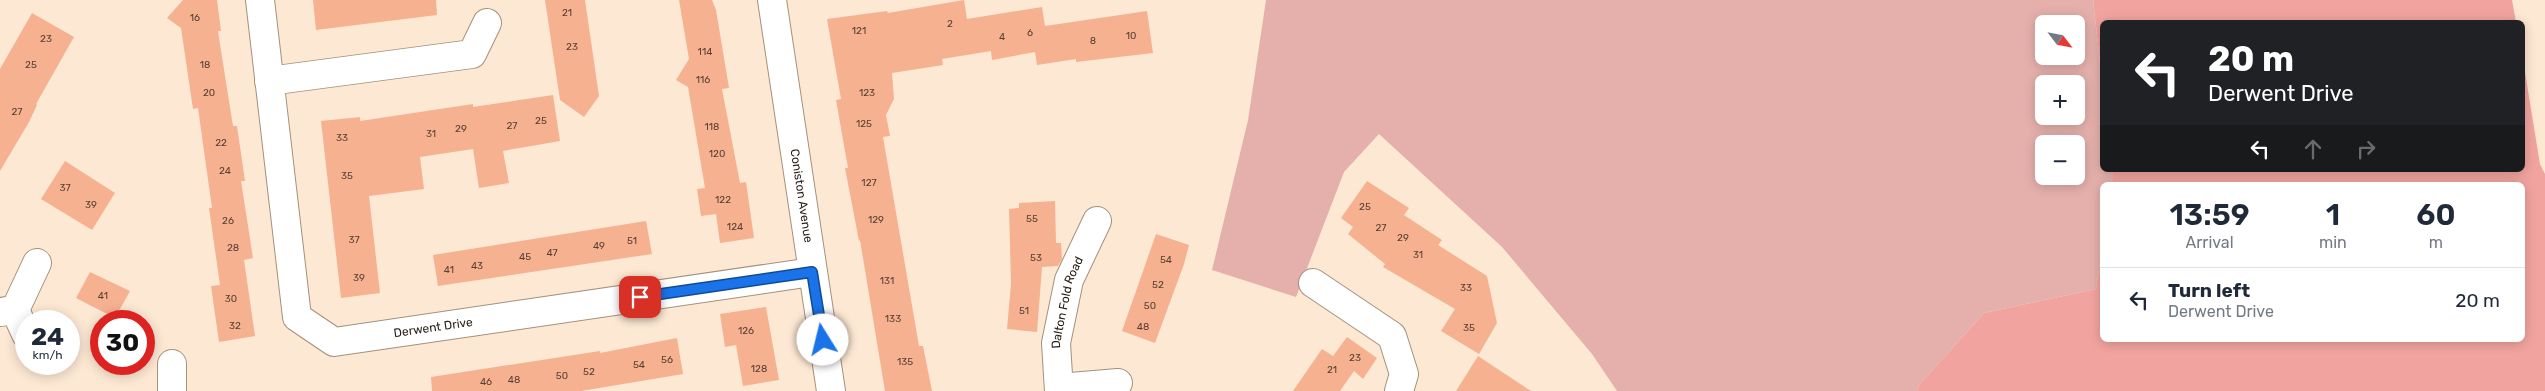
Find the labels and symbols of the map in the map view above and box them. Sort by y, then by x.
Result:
house number: 21 [562,7,572,19]
house number: 16 [190,12,200,24]
north arrow [2035,15,2085,65]
house number: 2 [947,18,953,30]
house number: 121 [852,25,866,37]
house number: 6 [1027,27,1033,39]
house number: 10 [1126,30,1136,42]
house number: 4 [999,31,1005,43]
house number: 23 [40,33,52,45]
house number: 8 [1090,35,1096,47]
house number: 23 [566,41,578,53]
house number: 114 [698,46,712,58]
house number: 25 [25,59,37,71]
house number: 18 [200,59,210,71]
house number: 116 [696,74,710,86]
house number: 20 [203,87,215,99]
house number: 123 [859,87,875,99]
house number: 27 [12,106,23,118]
house number: 25 [535,115,547,127]
house number: 125 [856,118,872,130]
house number: 27 [507,120,518,132]
house number: 118 [705,121,719,133]
house number: 29 [455,123,467,135]
house number: 31 [426,128,436,140]
house number: 33 [336,132,348,144]
house number: 22 [215,137,227,149]
house number: 120 [709,148,725,160]
street label: Coniston Avenue [788,148,816,244]
house number: 24 [219,165,231,177]
house number: 35 [341,170,353,182]
house number: 127 [861,177,877,189]
house number: 37 [59,182,71,194]
house number: 122 [715,194,731,206]
house number: 39 [85,199,97,211]
house number: 25 [1359,201,1371,213]
house number: 55 [1026,213,1038,225]
house number: 129 [868,214,884,226]
house number: 26 [222,215,234,227]
house number: 124 [727,221,743,233]
house number: 27 [1376,222,1387,234]
house number: 29 [1397,232,1409,244]
house number: 37 [348,234,360,246]
house number: 51 [627,235,637,247]
house number: 49 [593,240,605,252]
house number: 28 [227,242,239,254]
house number: 47 [546,247,558,259]
house number: 31 [1413,249,1423,261]
house number: 45 [519,251,531,263]
house number: 53 [1030,252,1042,264]
street label: Dalton Fold Road [1049,254,1086,349]
house number: 54 [1160,254,1172,266]
house number: 43 [471,260,483,272]
house number: 41 [444,264,454,276]
house number: 39 [353,272,365,284]
house number: 131 [880,275,894,287]
pin [619,276,661,318]
house number: 52 [1152,279,1164,291]
house number: 33 [1460,282,1472,294]
house number: 41 [98,290,108,302]
house number: 30 [225,293,237,305]
house number: 50 [1144,300,1156,312]
house number: 51 [1019,305,1029,317]
speed limit sign: 30 [90,310,155,375]
position arrow [796,313,848,365]
house number: 133 [885,313,901,325]
street label: Derwent Drive [393,315,474,340]
house number: 32 [229,320,241,332]
house number: 48 [1137,321,1149,333]
house number: 35 [1463,322,1475,334]
house number: 126 [738,325,754,337]
house number: 23 [1349,352,1361,364]
house number: 56 [661,354,673,366]
house number: 135 [897,356,913,368]
house number: 54 [633,359,645,371]
house number: 128 [751,363,767,375]
house number: 21 [1327,364,1337,376]
house number: 52 [583,366,595,378]
house number: 50 [556,370,568,382]
house number: 48 [508,374,520,386]
house number: 46 [480,376,492,388]

